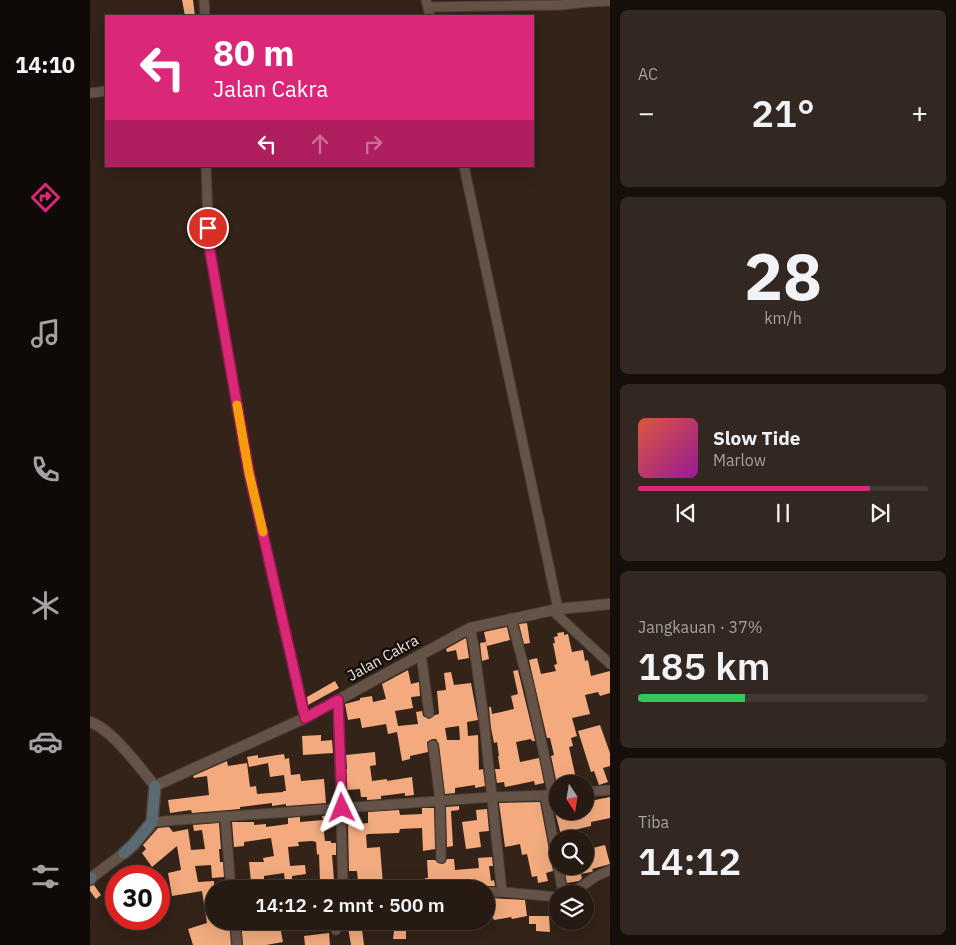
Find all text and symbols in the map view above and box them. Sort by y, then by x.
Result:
text: 80 m [213,30,295,76]
icon: left [130,35,195,100]
text: 14:10 [15,50,75,79]
text: AC [638,64,658,84]
text: Jalan Cakra [213,74,328,103]
text: 21° [751,88,815,137]
text: − [638,94,655,131]
text: + [911,94,928,131]
icon: left [253,130,281,158]
icon: ahead [306,130,334,158]
icon: right [359,130,387,158]
icon: directions [28,180,63,215]
pin [187,207,229,249]
icon: arrive [194,214,222,242]
text: 28 [744,233,822,318]
text: km/h [764,308,802,328]
icon: music [28,316,63,351]
text: Slow Tide [713,426,800,450]
text: Marlow [713,450,766,470]
icon: phone [28,452,63,487]
icon: previous [672,499,700,527]
icon: pause [769,499,797,527]
icon: next [866,499,894,527]
icon: climate [28,588,63,623]
text: Jangkauan · 37% [638,617,763,637]
street label: Jalan Cakra [344,630,422,685]
text: 185 km [638,641,770,690]
icon: car [28,724,63,759]
north arrow [549,775,594,820]
map controls [549,775,594,930]
position arrow [315,781,367,833]
text: Tiba [638,812,669,832]
button: search [549,830,594,875]
text: 14:12 [638,836,741,885]
icon: filters [28,859,63,894]
speed limit sign: 30 [105,865,170,930]
button: layers [549,885,594,930]
text: 14:12 · 2 mnt · 500 m [255,893,445,917]

